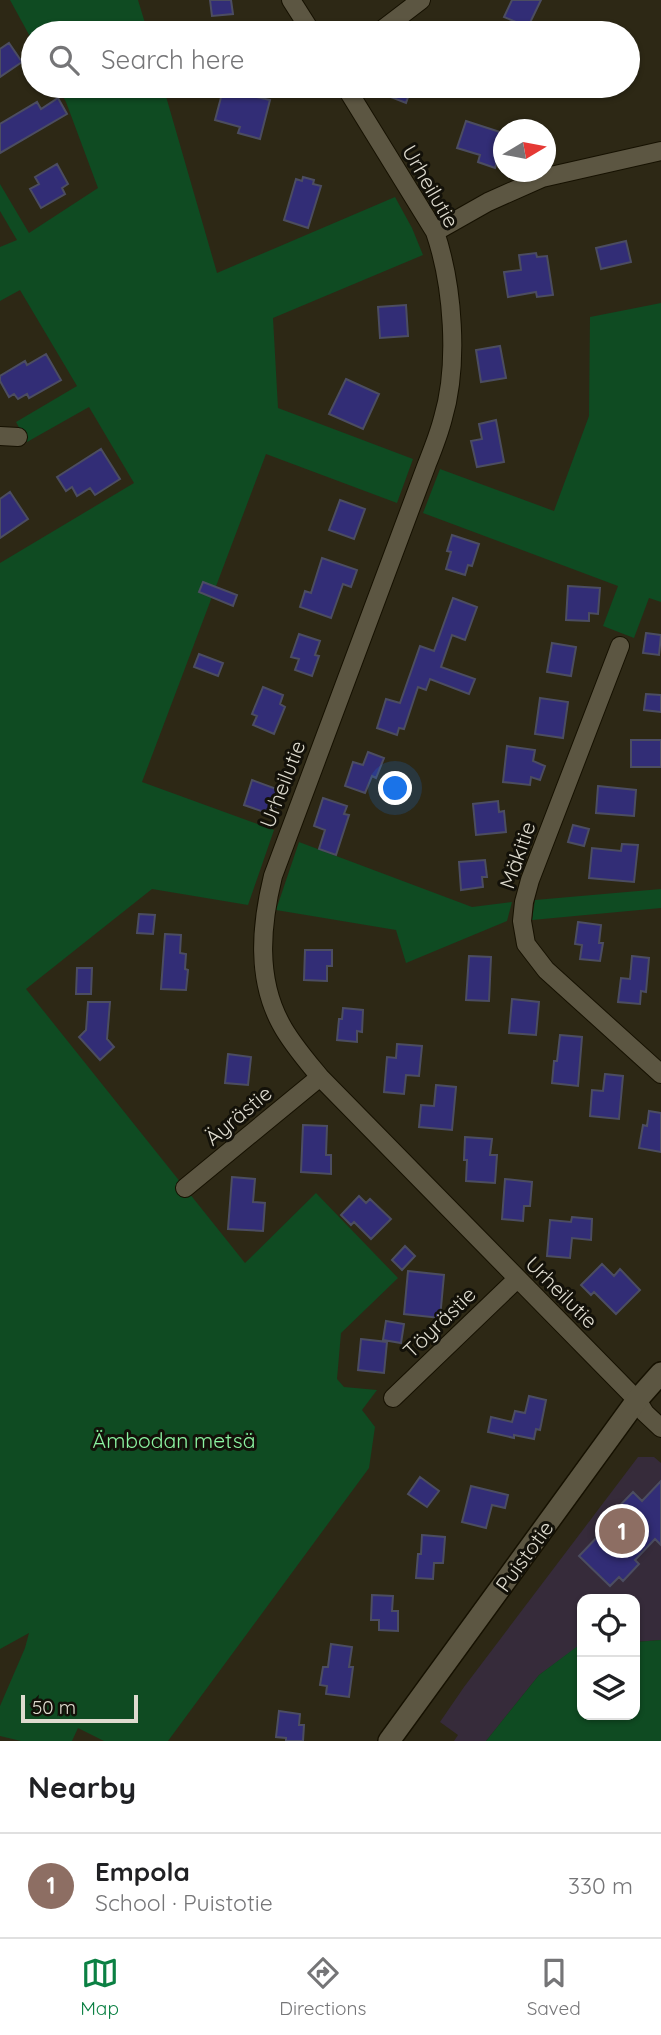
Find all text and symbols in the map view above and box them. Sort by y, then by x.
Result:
search box [21,21,640,98]
icon: search [45,41,83,79]
text: Search here [101,43,245,76]
north arrow [493,119,556,182]
street label: Urheilutie [397,140,465,232]
street label: Urheilutie [253,737,311,831]
your location [378,771,412,805]
street label: Mäkitie [493,818,541,892]
street label: Äyrästie [199,1080,277,1150]
street label: Urheilutie [520,1250,604,1334]
street label: Töyrästie [397,1281,481,1363]
park label: Ämbodan metsä [93,1427,255,1453]
pin: 1 [599,1505,645,1557]
street label: Puistotie [489,1515,559,1597]
map controls [577,1594,640,1720]
button: locate [577,1594,640,1657]
button: layers [577,1657,640,1720]
scale bar [21,1692,138,1724]
text: 50 m [32,1695,76,1719]
text: Nearby [28,1768,136,1806]
text: Empola [95,1855,190,1888]
text: 1 [47,1871,55,1900]
text: 330 m [568,1871,633,1900]
text: School · Puistotie [95,1888,273,1917]
tab: Map [80,1954,119,2020]
tab: Directions [279,1954,366,2020]
tab: Saved [527,1954,581,2020]

